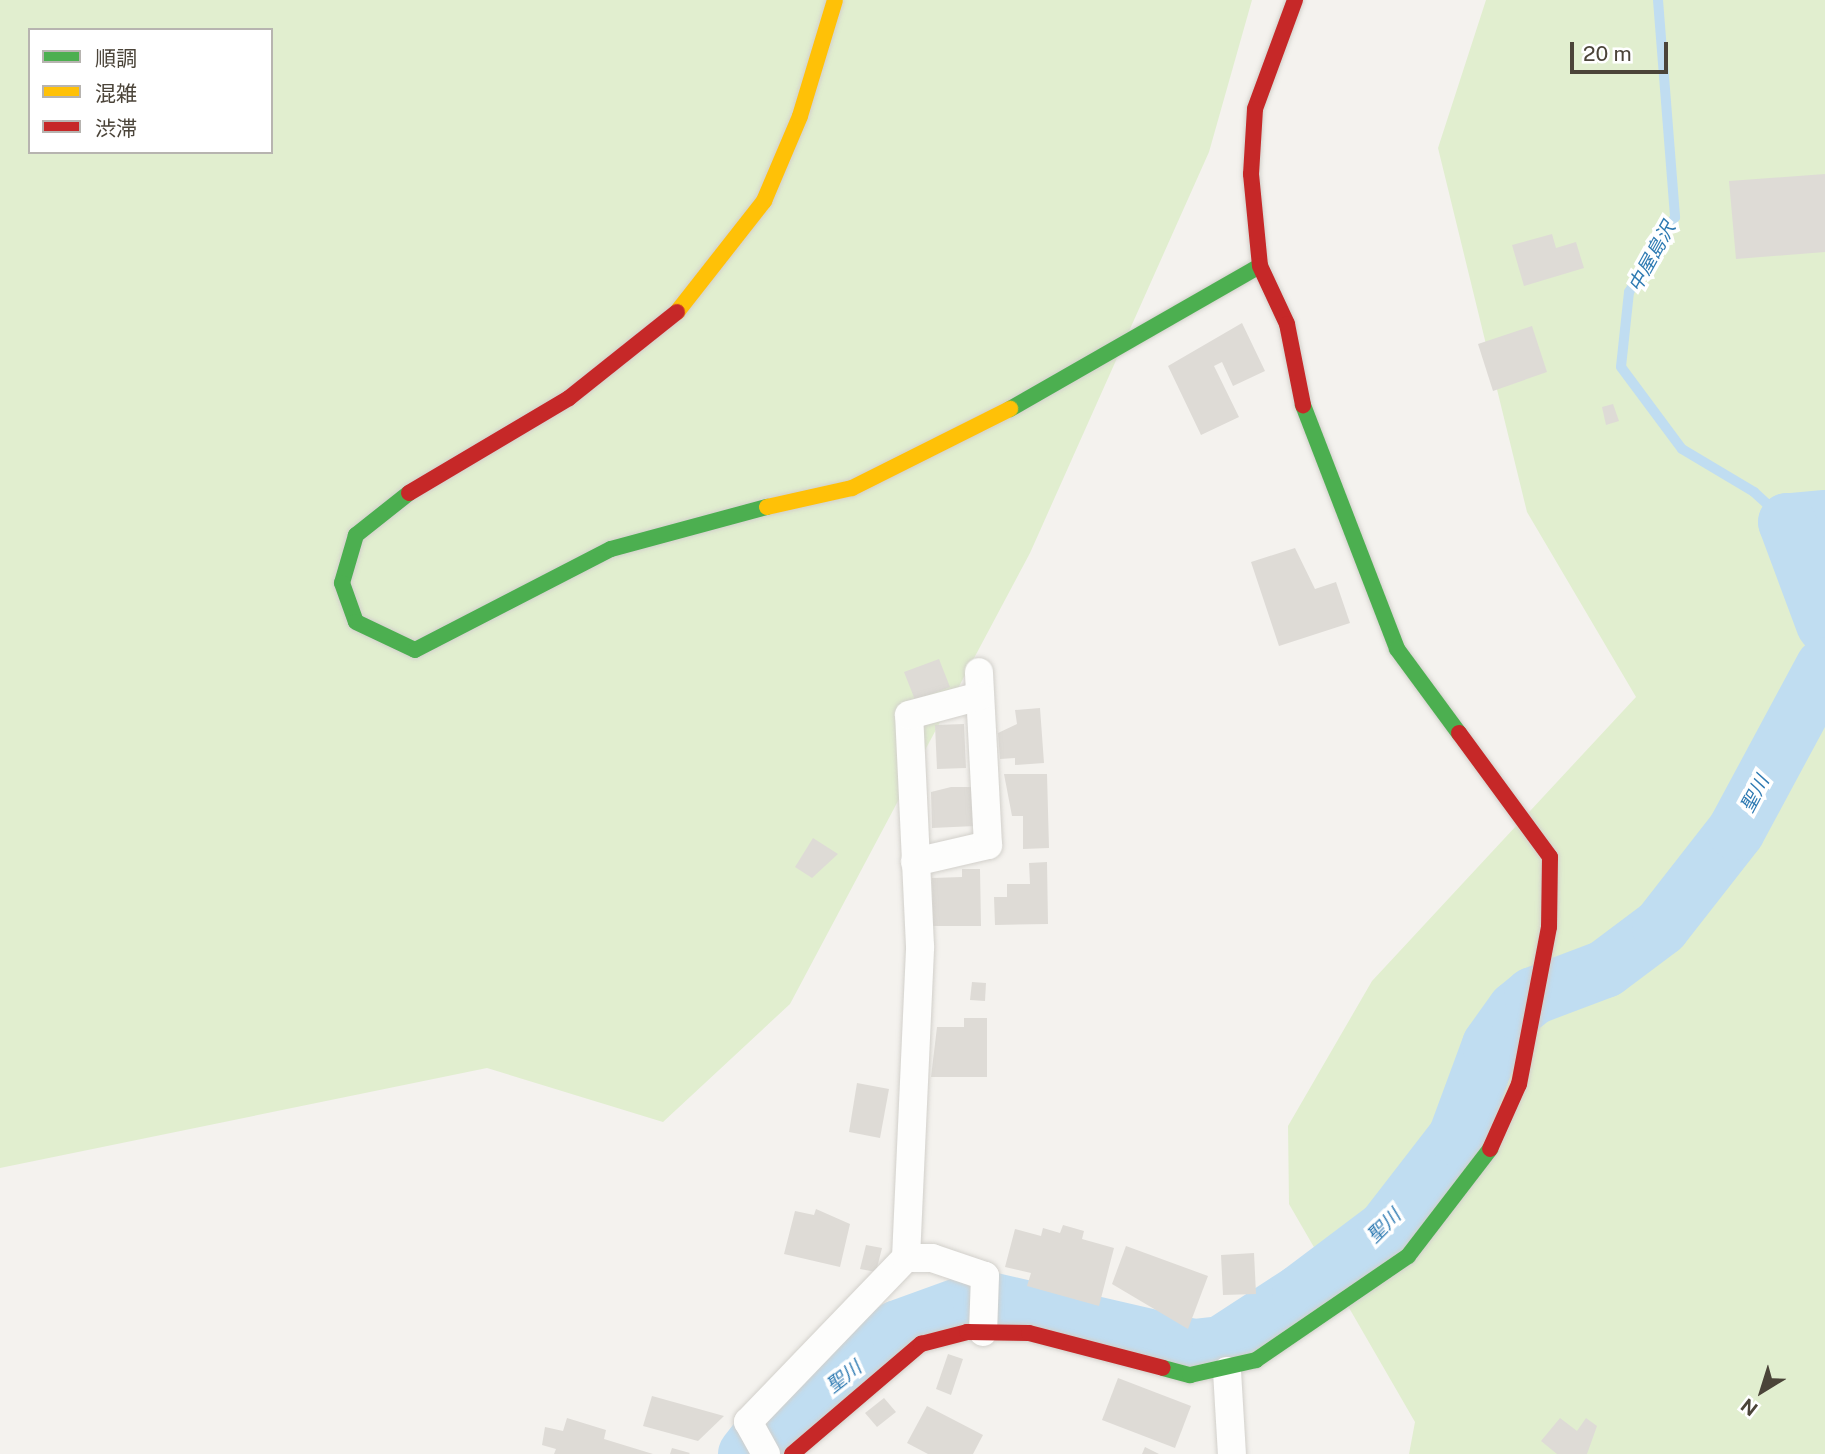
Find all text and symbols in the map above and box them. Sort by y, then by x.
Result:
legend [28,28,273,154]
scale bar [1573,28,1671,72]
text: 20 m [1583,41,1632,66]
text: 順調 [95,46,137,71]
text: 混雑 [95,81,137,106]
text: 渋滞 [95,116,137,141]
water label: 中屋島沢 [1624,218,1680,296]
water label: 聖川 [1736,772,1774,816]
water label: 聖川 [1363,1205,1405,1247]
water label: 聖川 [822,1356,866,1398]
north arrow [1727,1356,1797,1426]
text: N [1736,1394,1762,1421]

